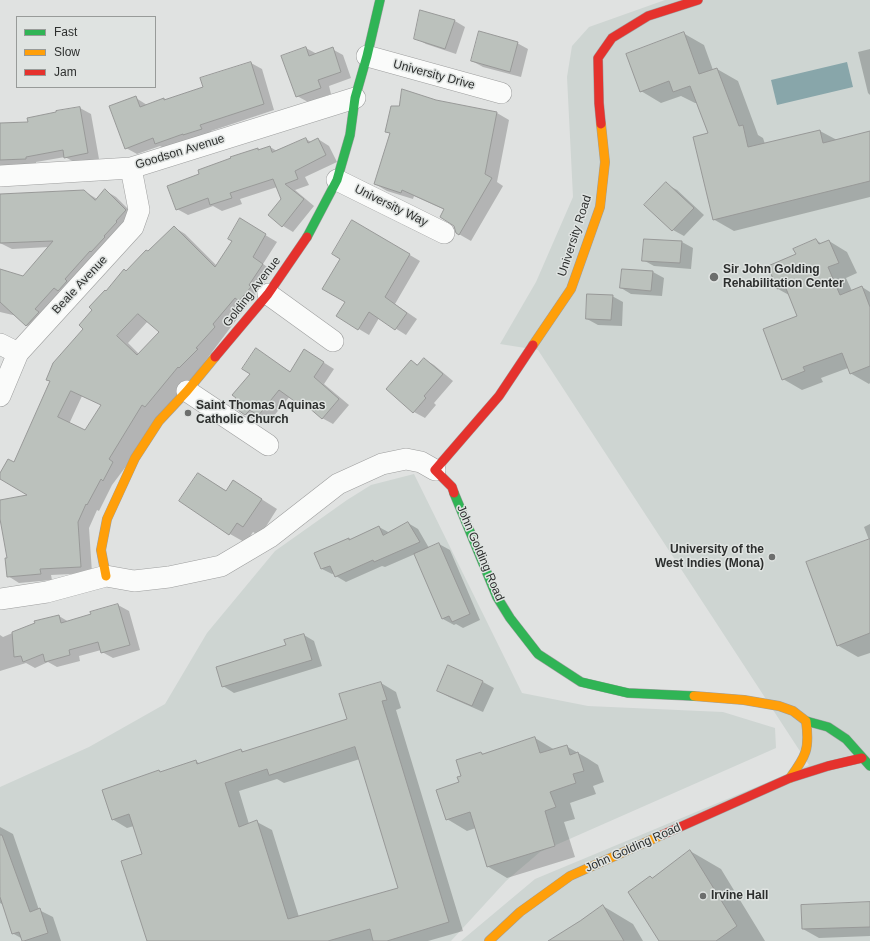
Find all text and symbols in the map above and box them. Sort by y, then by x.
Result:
legend [16,16,156,88]
text: Fast [54,25,77,39]
text: Slow [54,45,80,59]
street label: University Drive [392,57,476,93]
text: Jam [54,65,77,79]
street label: Goodson Avenue [134,132,226,172]
street label: University Way [352,182,430,230]
street label: University Road [555,193,595,279]
street label: Beale Avenue [49,253,111,317]
street label: Golding Avenue [220,254,284,330]
place label: Sir John Golding Rehabilitation Center [723,263,844,291]
marker: Sir John Golding Rehabilitation Center [708,271,720,283]
place label: Saint Thomas Aquinas Catholic Church [196,399,325,427]
marker: Saint Thomas Aquinas Catholic Church [183,408,193,418]
street label: John Golding Road [453,503,507,603]
place label: University of the West Indies (Mona) [655,543,764,571]
marker: University of the West Indies (Mona) [767,552,777,562]
street label: John Golding Road [583,821,683,875]
place label: Irvine Hall [711,889,768,903]
marker: Irvine Hall [698,891,708,901]

